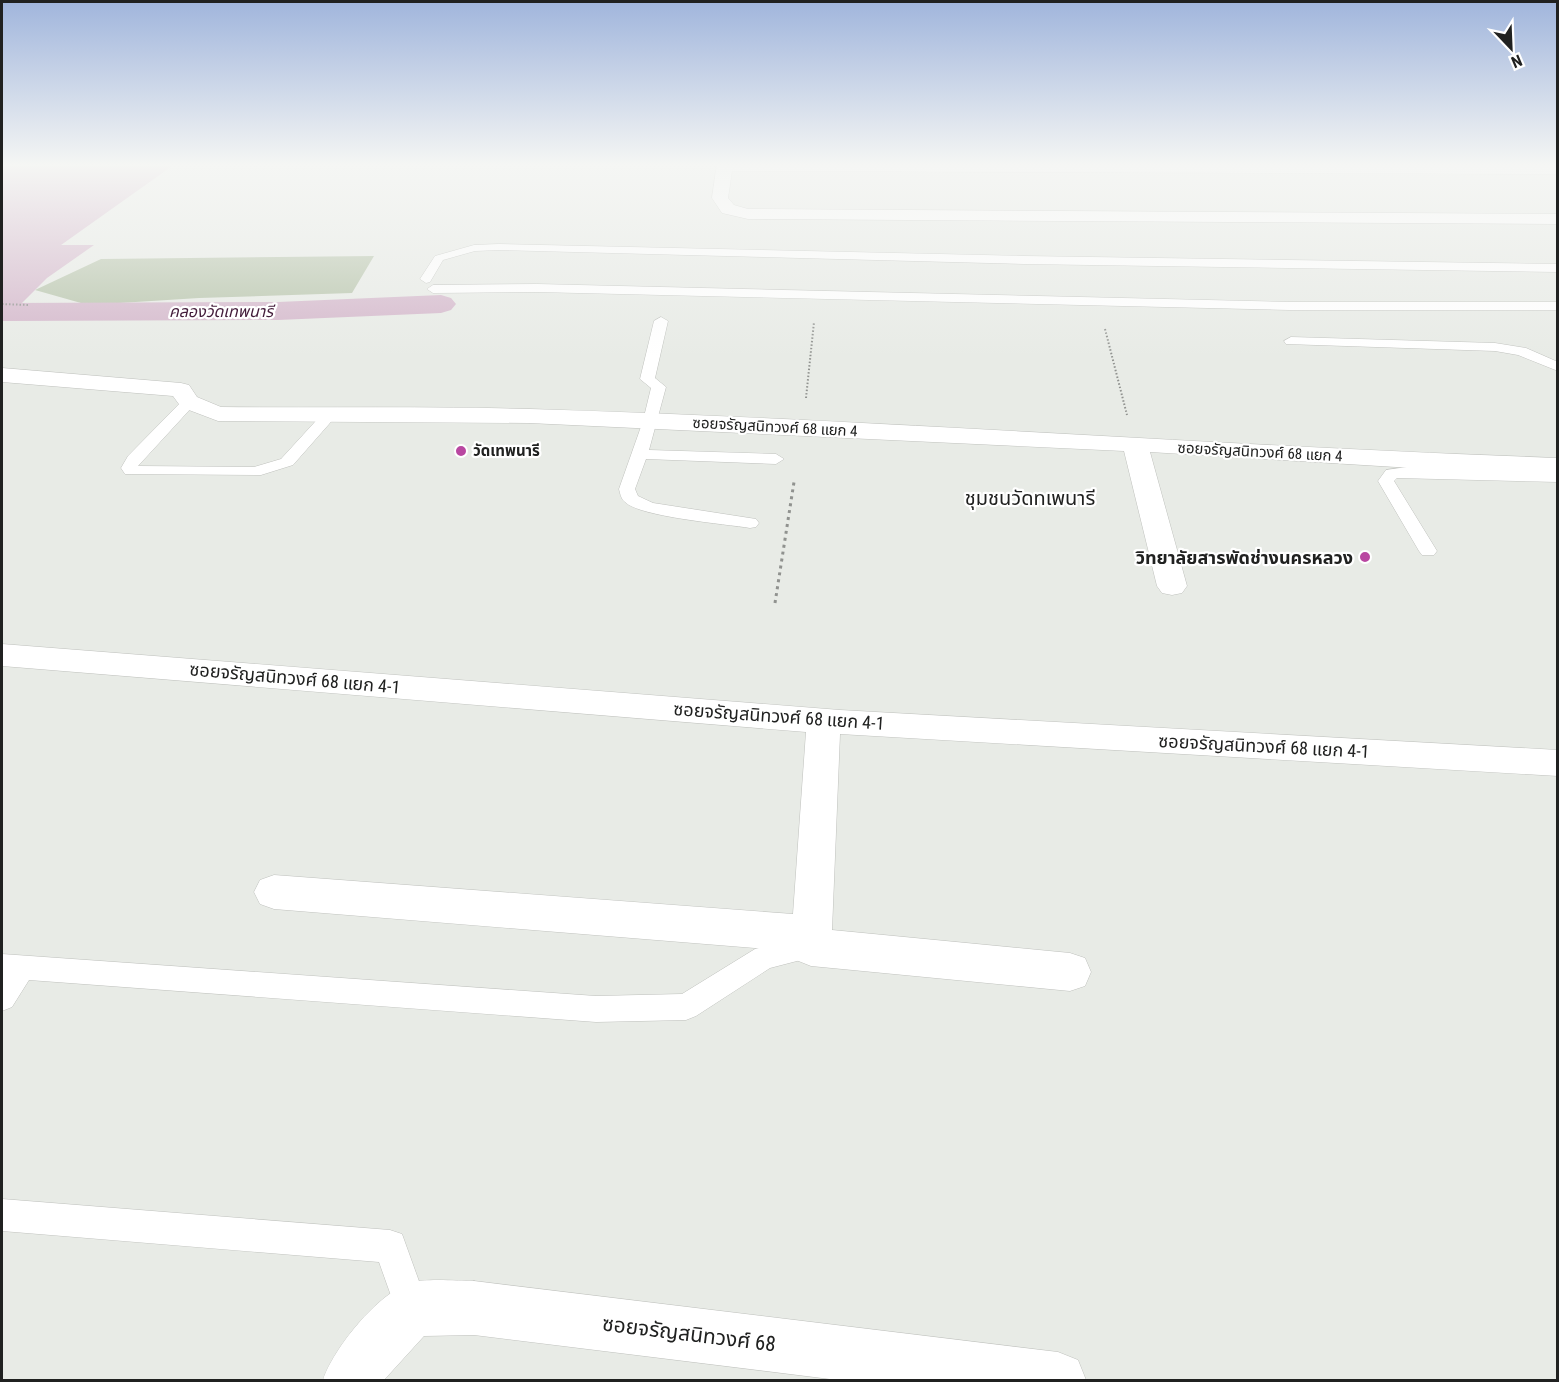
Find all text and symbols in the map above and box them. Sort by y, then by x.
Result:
north arrow [1481,18,1541,78]
text: N [1508,51,1525,72]
water label: คลองวัดเทพนารี [169,302,276,321]
street label: ซอยจรัญสนิทวงศ์ 68 แยก 4 [692,414,858,440]
street label: ซอยจรัญสนิทวงศ์ 68 แยก 4 [1177,439,1343,465]
place label: วัดเทพนารี [473,442,540,460]
marker: วัดเทพนารี [454,444,468,458]
district label: ชุมชนวัดทเพนารี [965,486,1095,510]
place label: วิทยาลัยสารพัดช่างนครหลวง [1135,547,1353,568]
marker: วิทยาลัยสารพัดช่างนครหลวง [1358,550,1372,564]
street label: ซอยจรัญสนิทวงศ์ 68 แยก 4-1 [189,658,401,698]
street label: ซอยจรัญสนิทวงศ์ 68 แยก 4-1 [673,698,885,734]
street label: ซอยจรัญสนิทวงศ์ 68 แยก 4-1 [1158,730,1370,762]
street label: ซอยจรัญสนิทวงศ์ 68 [601,1311,777,1357]

